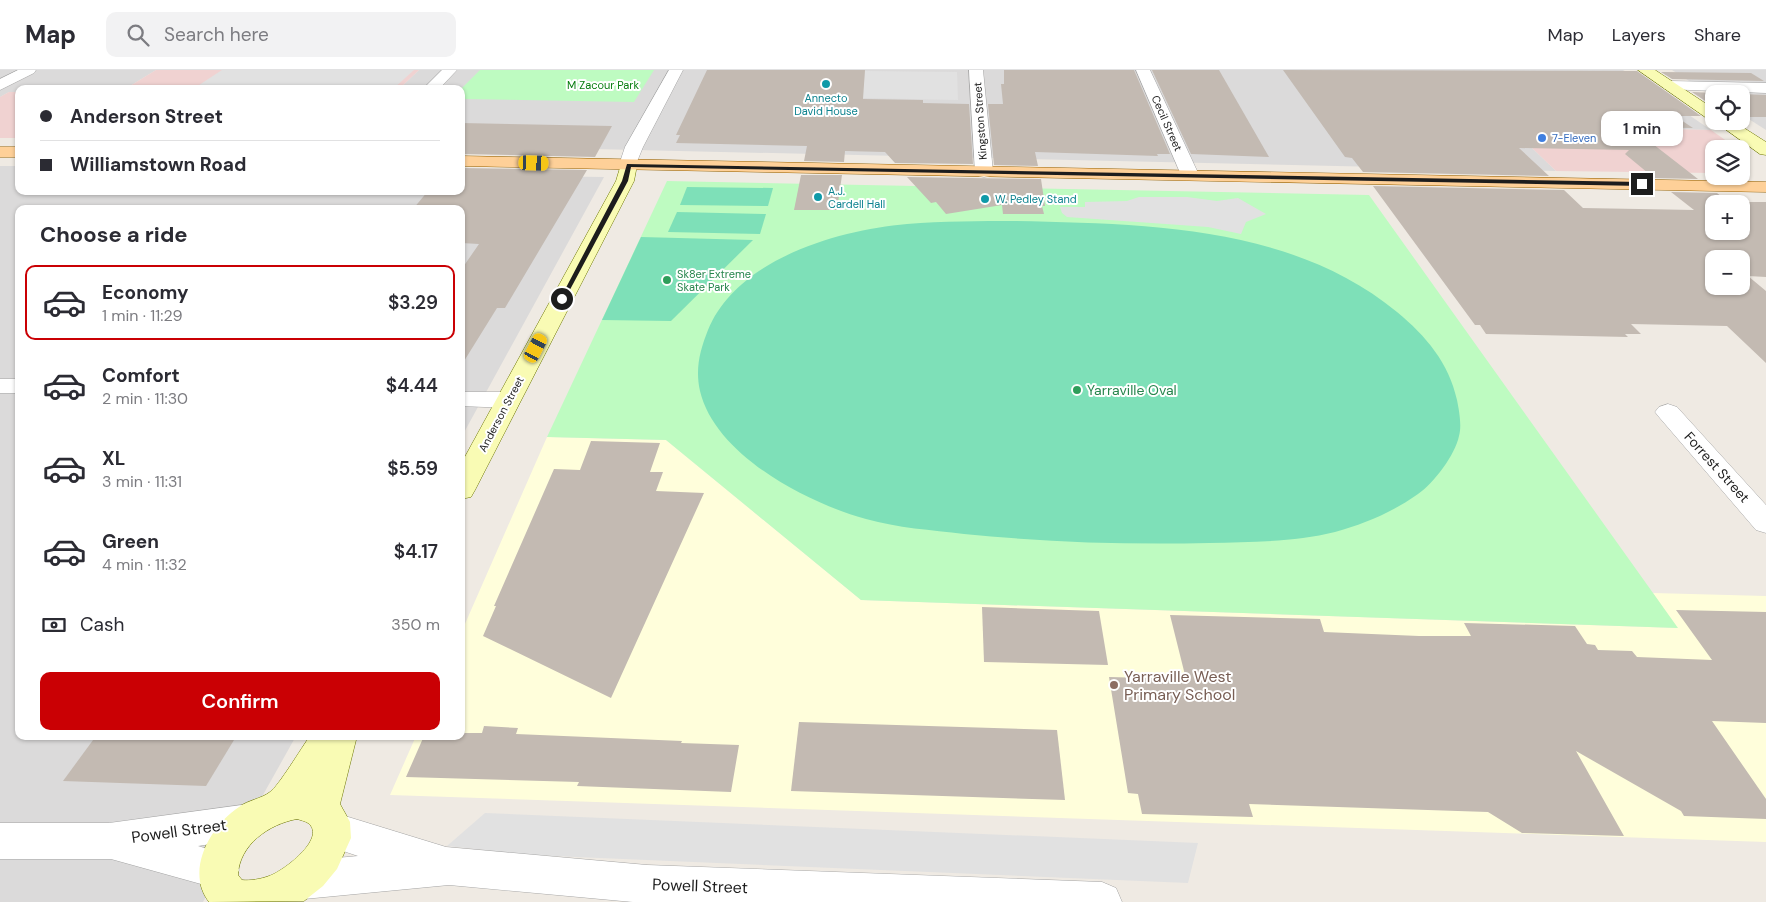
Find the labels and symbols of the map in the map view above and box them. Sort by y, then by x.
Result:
park label: M Zacour Park [567,78,639,92]
marker: Annecto David House [820,78,832,90]
street label: Kingston Street [970,82,990,160]
place label: Annecto David House [794,91,858,118]
street label: Cecil Street [1148,93,1186,153]
callout: 1 min [1601,112,1683,146]
place label: 7-Eleven [1552,131,1596,145]
marker: 7-Eleven [1536,132,1548,144]
car [518,155,549,171]
route end [1631,173,1653,195]
place label: A.J. Cardell Hall [828,184,885,211]
marker: A.J. Cardell Hall [812,191,824,203]
place label: W. Pedley Stand [995,192,1077,206]
marker: W. Pedley Stand [979,193,991,205]
place label: Sk8er Extreme Skate Park [677,267,751,294]
marker: Sk8er Extreme Skate Park [661,274,673,286]
route start [551,288,573,310]
car [522,331,549,365]
street label: Anderson Street [475,374,527,454]
place label: Yarraville Oval [1087,381,1177,399]
marker: Yarraville Oval [1071,384,1083,396]
street label: Forrest Street [1680,428,1754,506]
place label: Yarraville West Primary School [1124,666,1235,705]
marker: Yarraville West Primary School [1108,679,1120,691]
street label: Powell Street [130,814,228,848]
street label: Powell Street [652,874,748,898]

